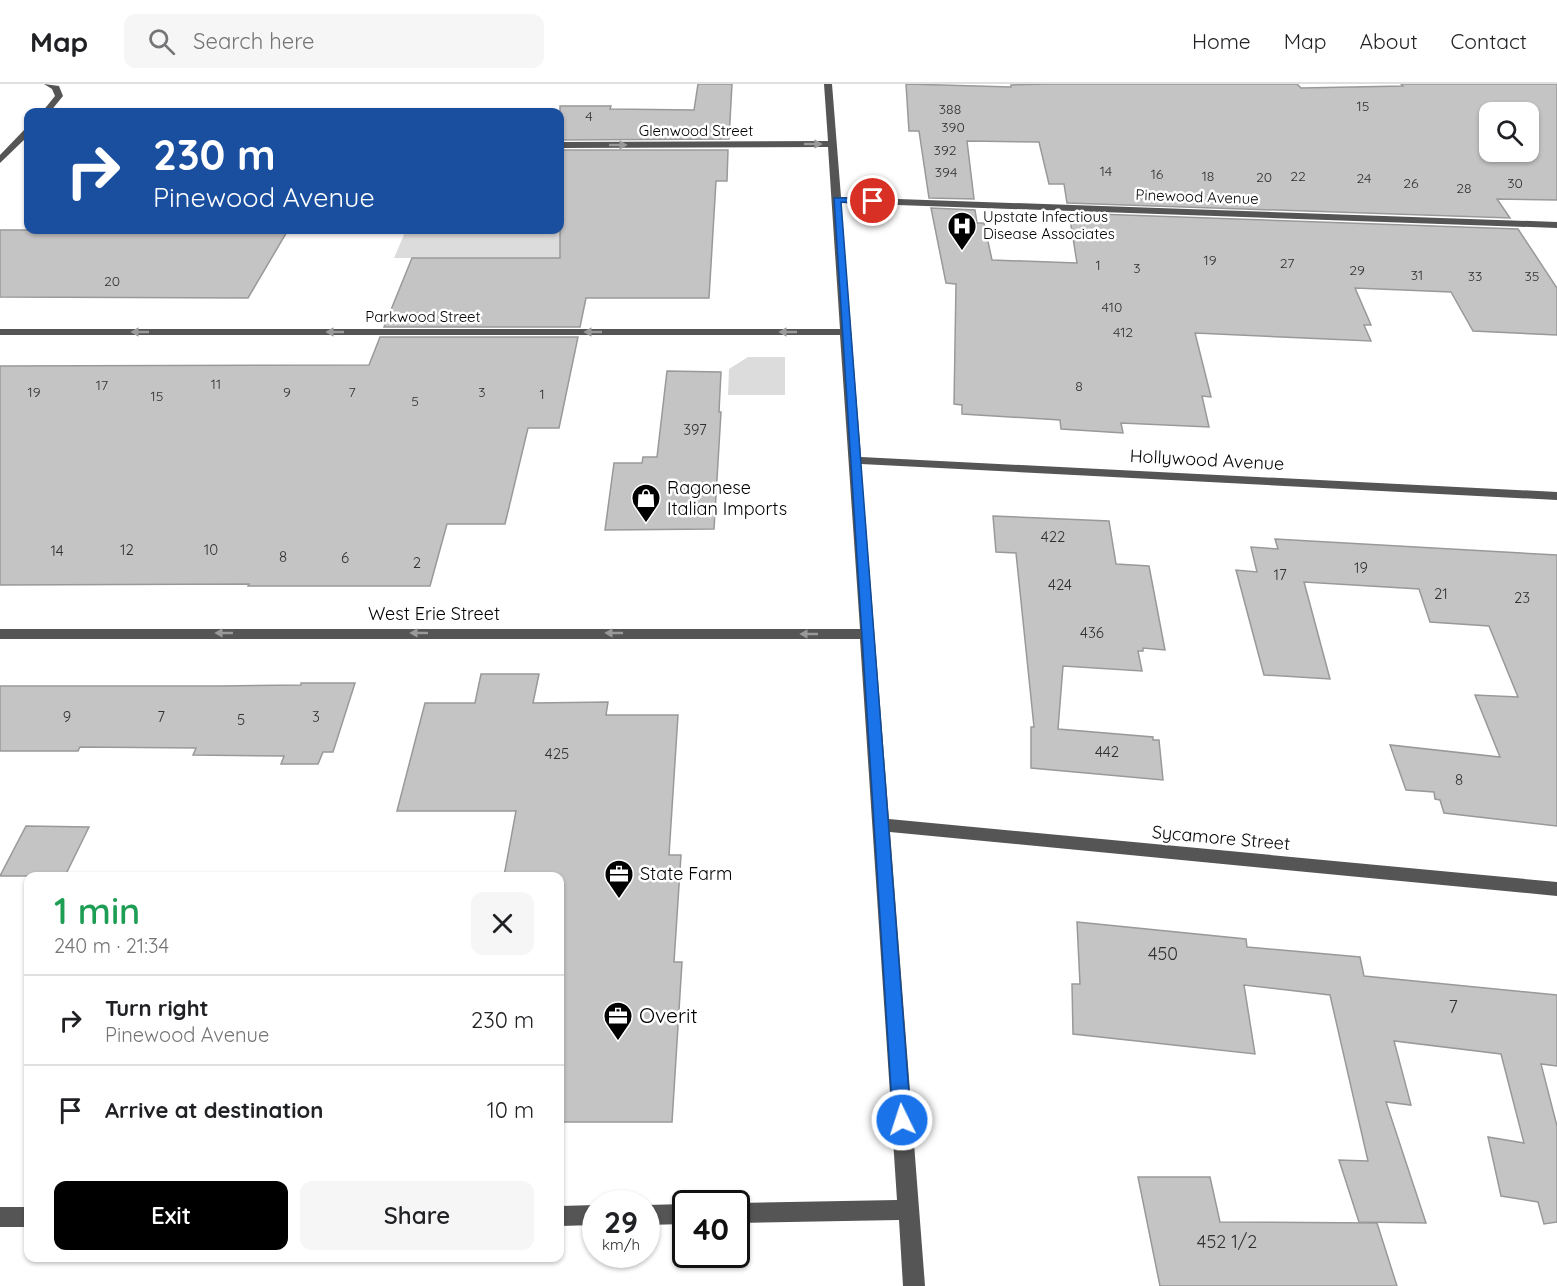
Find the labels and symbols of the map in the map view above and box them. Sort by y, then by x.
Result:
house number: 15 [1357,97,1369,115]
house number: 388 [939,100,961,118]
house number: 4 [585,107,593,125]
house number: 390 [941,118,965,136]
street label: Glenwood Street [639,121,753,140]
one-way arrow [803,139,822,149]
one-way arrow [608,140,627,150]
house number: 392 [934,141,957,159]
house number: 14 [1100,162,1112,180]
house number: 394 [935,163,957,181]
house number: 16 [1151,165,1164,183]
house number: 18 [1202,167,1214,185]
house number: 22 [1290,167,1306,185]
house number: 20 [1256,168,1272,186]
house number: 24 [1357,169,1371,187]
house number: 26 [1403,174,1419,192]
house number: 30 [1507,174,1523,192]
pin [847,175,898,226]
house number: 28 [1456,179,1472,197]
street label: Pinewood Avenue [1135,185,1259,208]
place label: Upstate Infectious Disease Associates [983,207,1115,243]
hospital icon: Upstate Infectious Disease Associates [946,210,978,252]
house number: 19 [1204,251,1217,269]
house number: 27 [1280,254,1294,272]
house number: 1 [1095,256,1101,274]
house number: 3 [1133,259,1141,277]
house number: 29 [1349,261,1365,279]
house number: 31 [1411,266,1423,284]
house number: 33 [1468,267,1482,285]
house number: 35 [1525,267,1539,285]
house number: 20 [104,272,120,290]
house number: 410 [1102,298,1122,316]
street label: Parkwood Street [365,307,481,326]
house number: 412 [1113,323,1133,341]
one-way arrow [130,327,149,337]
one-way arrow [325,327,344,337]
one-way arrow [583,327,602,337]
one-way arrow [778,327,797,337]
house number: 11 [211,375,221,393]
house number: 17 [96,376,108,394]
house number: 8 [1075,377,1083,395]
house number: 19 [28,383,41,401]
house number: 9 [283,383,291,401]
house number: 7 [348,383,356,401]
house number: 3 [478,383,486,401]
house number: 1 [539,385,545,403]
house number: 15 [151,387,163,405]
house number: 5 [411,392,419,410]
house number: 397 [683,420,707,439]
street label: Hollywood Avenue [1129,444,1285,475]
place label: Ragonese Italian Imports [667,476,787,520]
shop icon: Ragonese Italian Imports [630,482,662,524]
house number: 422 [1041,527,1065,546]
house number: 12 [120,540,134,559]
house number: 10 [204,540,218,559]
house number: 14 [50,541,64,560]
house number: 8 [279,547,287,566]
house number: 6 [341,548,349,567]
house number: 2 [413,553,421,572]
house number: 19 [1354,558,1368,577]
house number: 17 [1273,565,1287,584]
house number: 424 [1048,575,1072,594]
house number: 21 [1434,584,1448,603]
house number: 23 [1514,588,1530,607]
street label: West Erie Street [368,602,500,625]
house number: 436 [1080,623,1104,642]
one-way arrow [215,628,234,638]
one-way arrow [410,628,429,638]
one-way arrow [605,628,624,638]
one-way arrow [800,629,819,639]
house number: 9 [63,707,71,726]
house number: 7 [157,707,165,726]
house number: 3 [312,707,320,726]
house number: 5 [237,710,245,729]
house number: 442 [1095,742,1119,761]
house number: 425 [545,744,569,763]
house number: 8 [1455,770,1463,789]
street label: Sycamore Street [1151,820,1291,855]
office icon: State Farm [603,858,635,900]
place label: State Farm [640,862,732,885]
house number: 450 [1148,942,1178,965]
house number: 7 [1448,995,1458,1018]
office icon: Overit [602,1000,634,1042]
place label: Overit [639,1002,698,1028]
position arrow [870,1088,934,1152]
speed limit sign: 40 [672,1190,750,1268]
house number: 452 1/2 [1197,1230,1257,1253]

